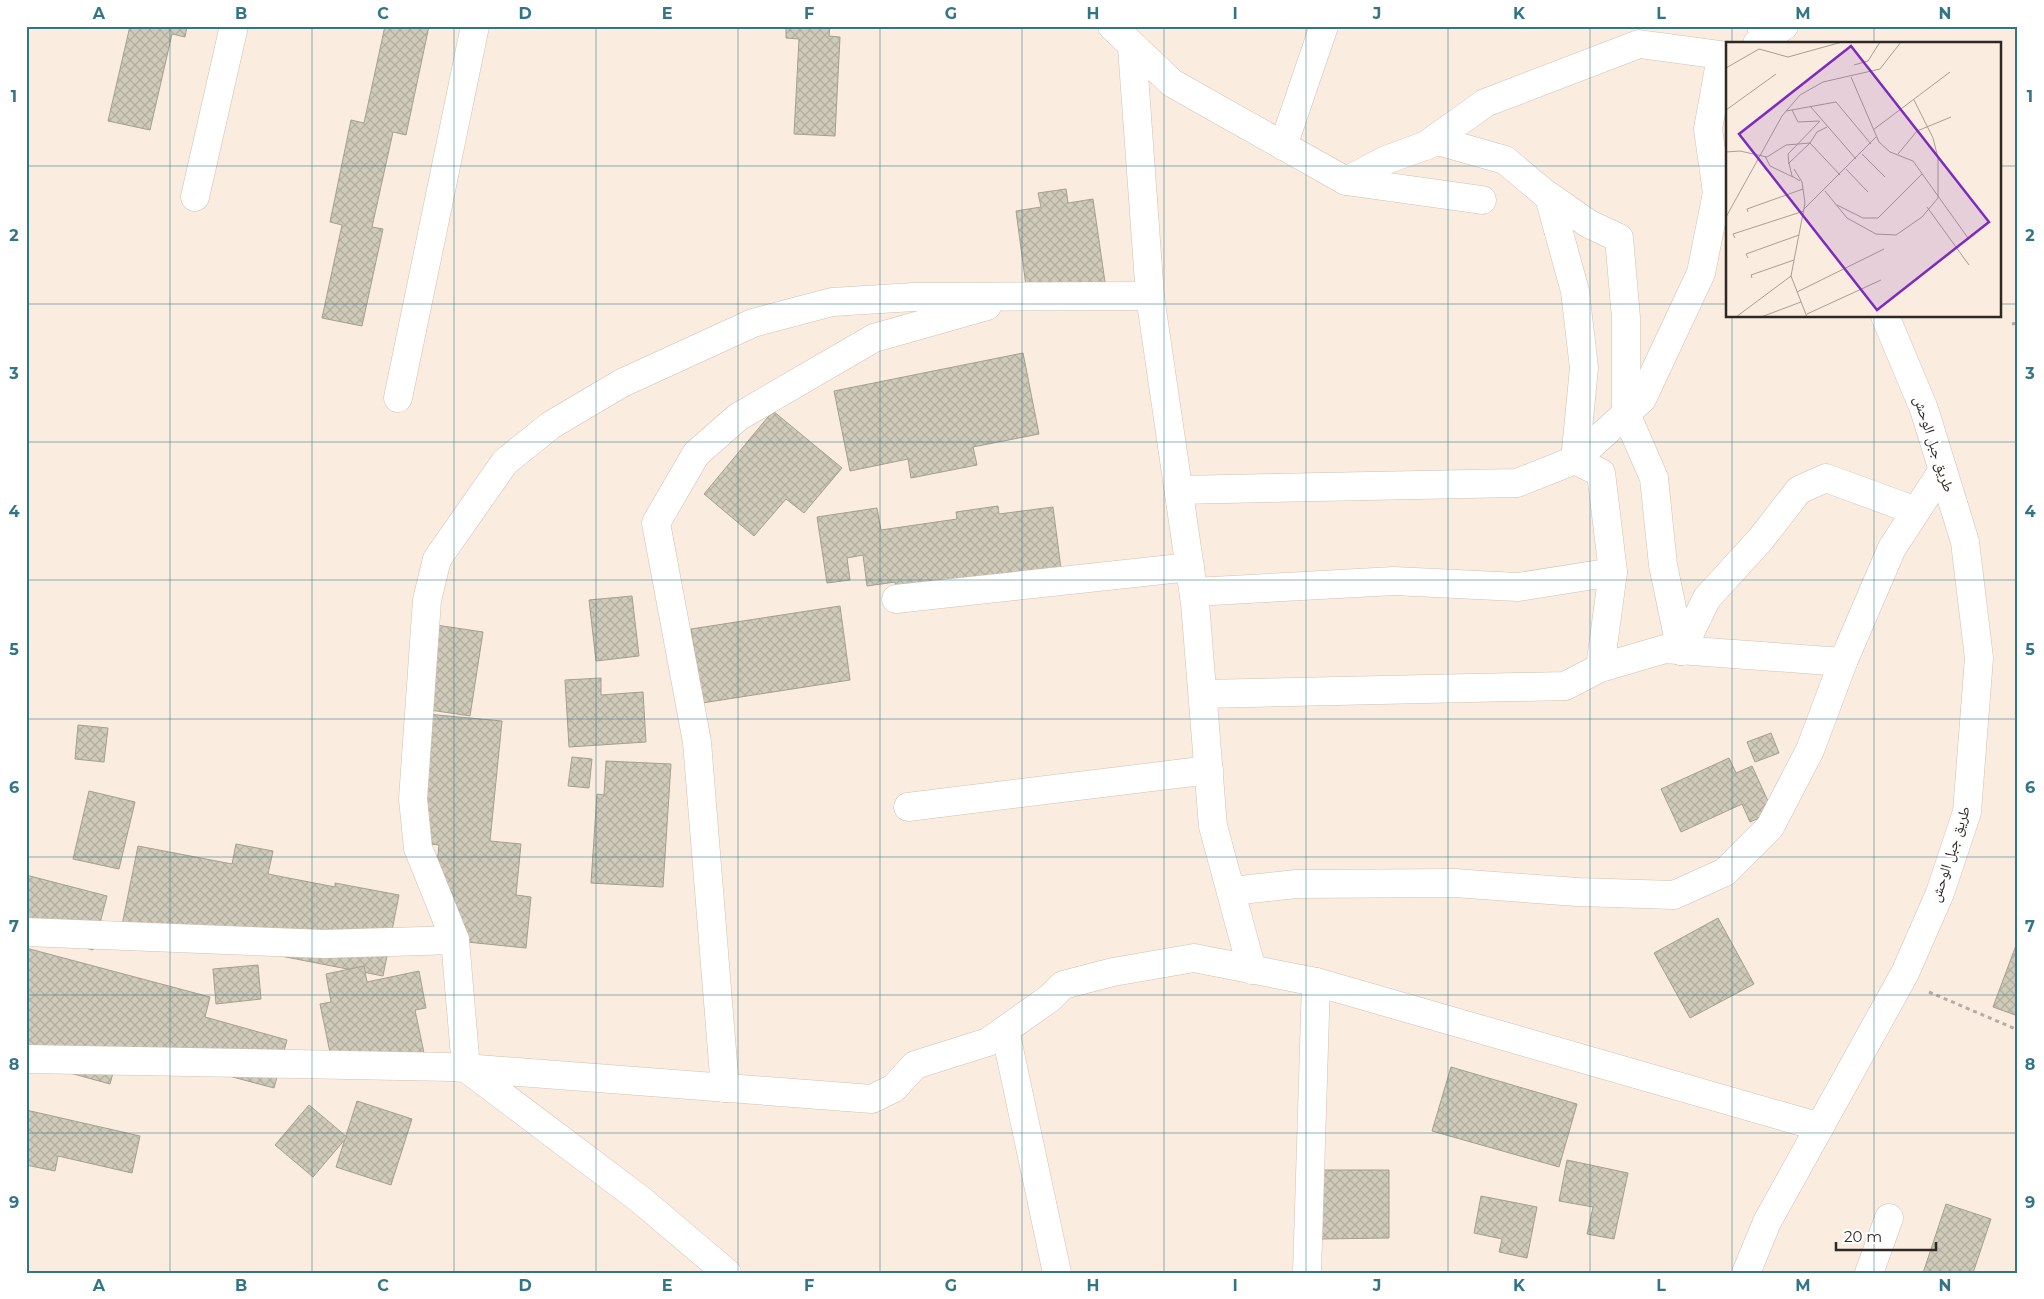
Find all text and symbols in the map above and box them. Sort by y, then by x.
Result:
text: A [92,4,106,23]
text: B [235,4,247,23]
text: C [377,4,389,23]
text: D [518,4,532,23]
text: E [662,4,672,23]
text: F [804,4,814,23]
text: G [945,4,957,23]
text: H [1087,4,1099,23]
text: I [1232,4,1238,23]
text: J [1372,4,1381,23]
text: K [1513,4,1526,23]
text: L [1656,4,1666,23]
text: M [1795,4,1811,23]
text: N [1939,4,1951,23]
inset map [1726,42,2002,318]
text: 1 [11,87,17,106]
text: 1 [2027,87,2033,106]
text: 2 [9,226,19,245]
text: 2 [2025,226,2035,245]
text: 3 [8,364,19,383]
text: 3 [2024,364,2035,383]
street label: طريق جبل الوحش [1909,393,1959,495]
text: 4 [8,502,20,521]
text: 4 [2024,502,2036,521]
text: 5 [9,640,19,659]
text: 5 [2025,640,2035,659]
text: 6 [9,778,19,797]
text: 6 [2025,778,2035,797]
street label: طريق جبل الوحش [1925,803,1975,905]
text: 7 [9,917,19,936]
text: 7 [2025,917,2035,936]
text: 8 [9,1055,19,1074]
text: 8 [2025,1055,2035,1074]
text: 9 [9,1193,19,1212]
text: 9 [2025,1193,2035,1212]
scale bar [1836,1219,1936,1251]
text: 20 m [1844,1227,1882,1246]
text: A [92,1276,106,1295]
text: B [235,1276,247,1295]
text: C [377,1276,389,1295]
text: D [518,1276,532,1295]
text: E [662,1276,672,1295]
text: F [804,1276,814,1295]
text: G [945,1276,957,1295]
text: H [1087,1276,1099,1295]
text: I [1232,1276,1238,1295]
text: J [1372,1276,1381,1295]
text: K [1513,1276,1526,1295]
text: L [1656,1276,1666,1295]
text: M [1795,1276,1811,1295]
text: N [1939,1276,1951,1295]

